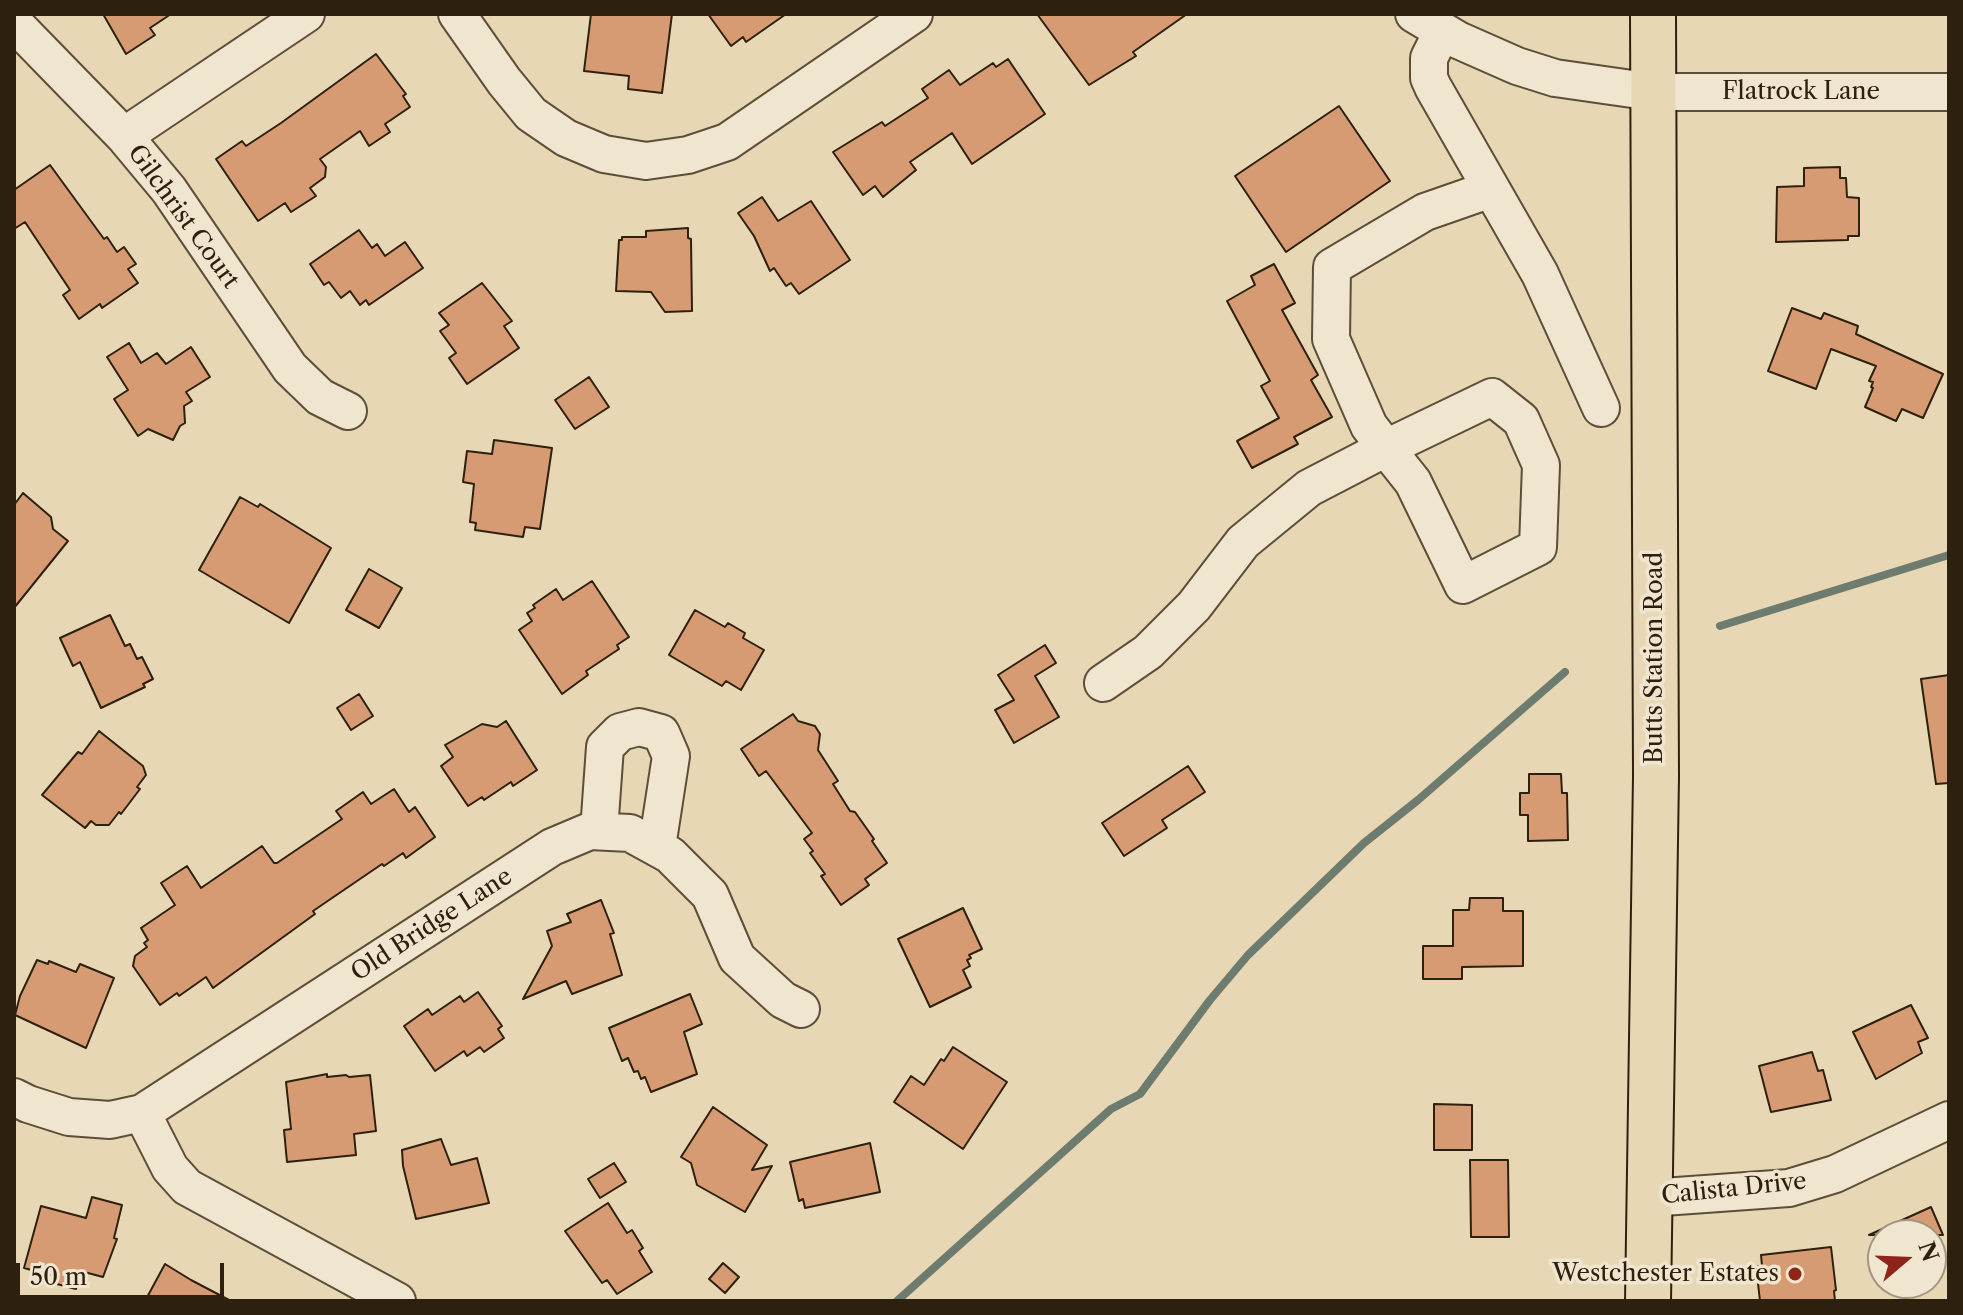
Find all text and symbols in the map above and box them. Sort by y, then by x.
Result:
street label: Flatrock Lane [1722,78,1880,106]
street label: Gilchrist Court [121,140,245,294]
street label: Butts Station Road [1641,552,1669,764]
street label: Old Bridge Lane [346,862,518,988]
street label: Calista Drive [1660,1167,1808,1211]
north arrow [1867,1219,1947,1299]
text: N [1912,1238,1944,1265]
scale bar [20,1247,228,1297]
place label: Westchester Estates [1552,1260,1779,1288]
text: 50 m [30,1262,87,1291]
marker: Westchester Estates [1786,1265,1804,1283]

